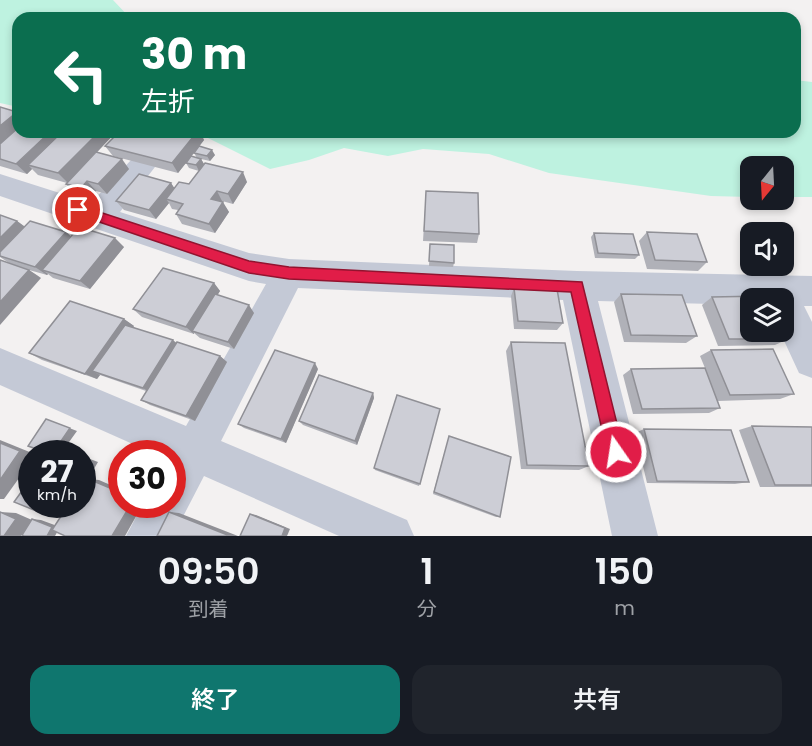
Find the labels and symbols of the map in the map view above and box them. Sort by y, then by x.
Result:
north arrow [740,156,794,210]
pin [52,184,103,235]
position arrow [584,420,648,484]
speed limit sign: 30 [108,440,186,518]

